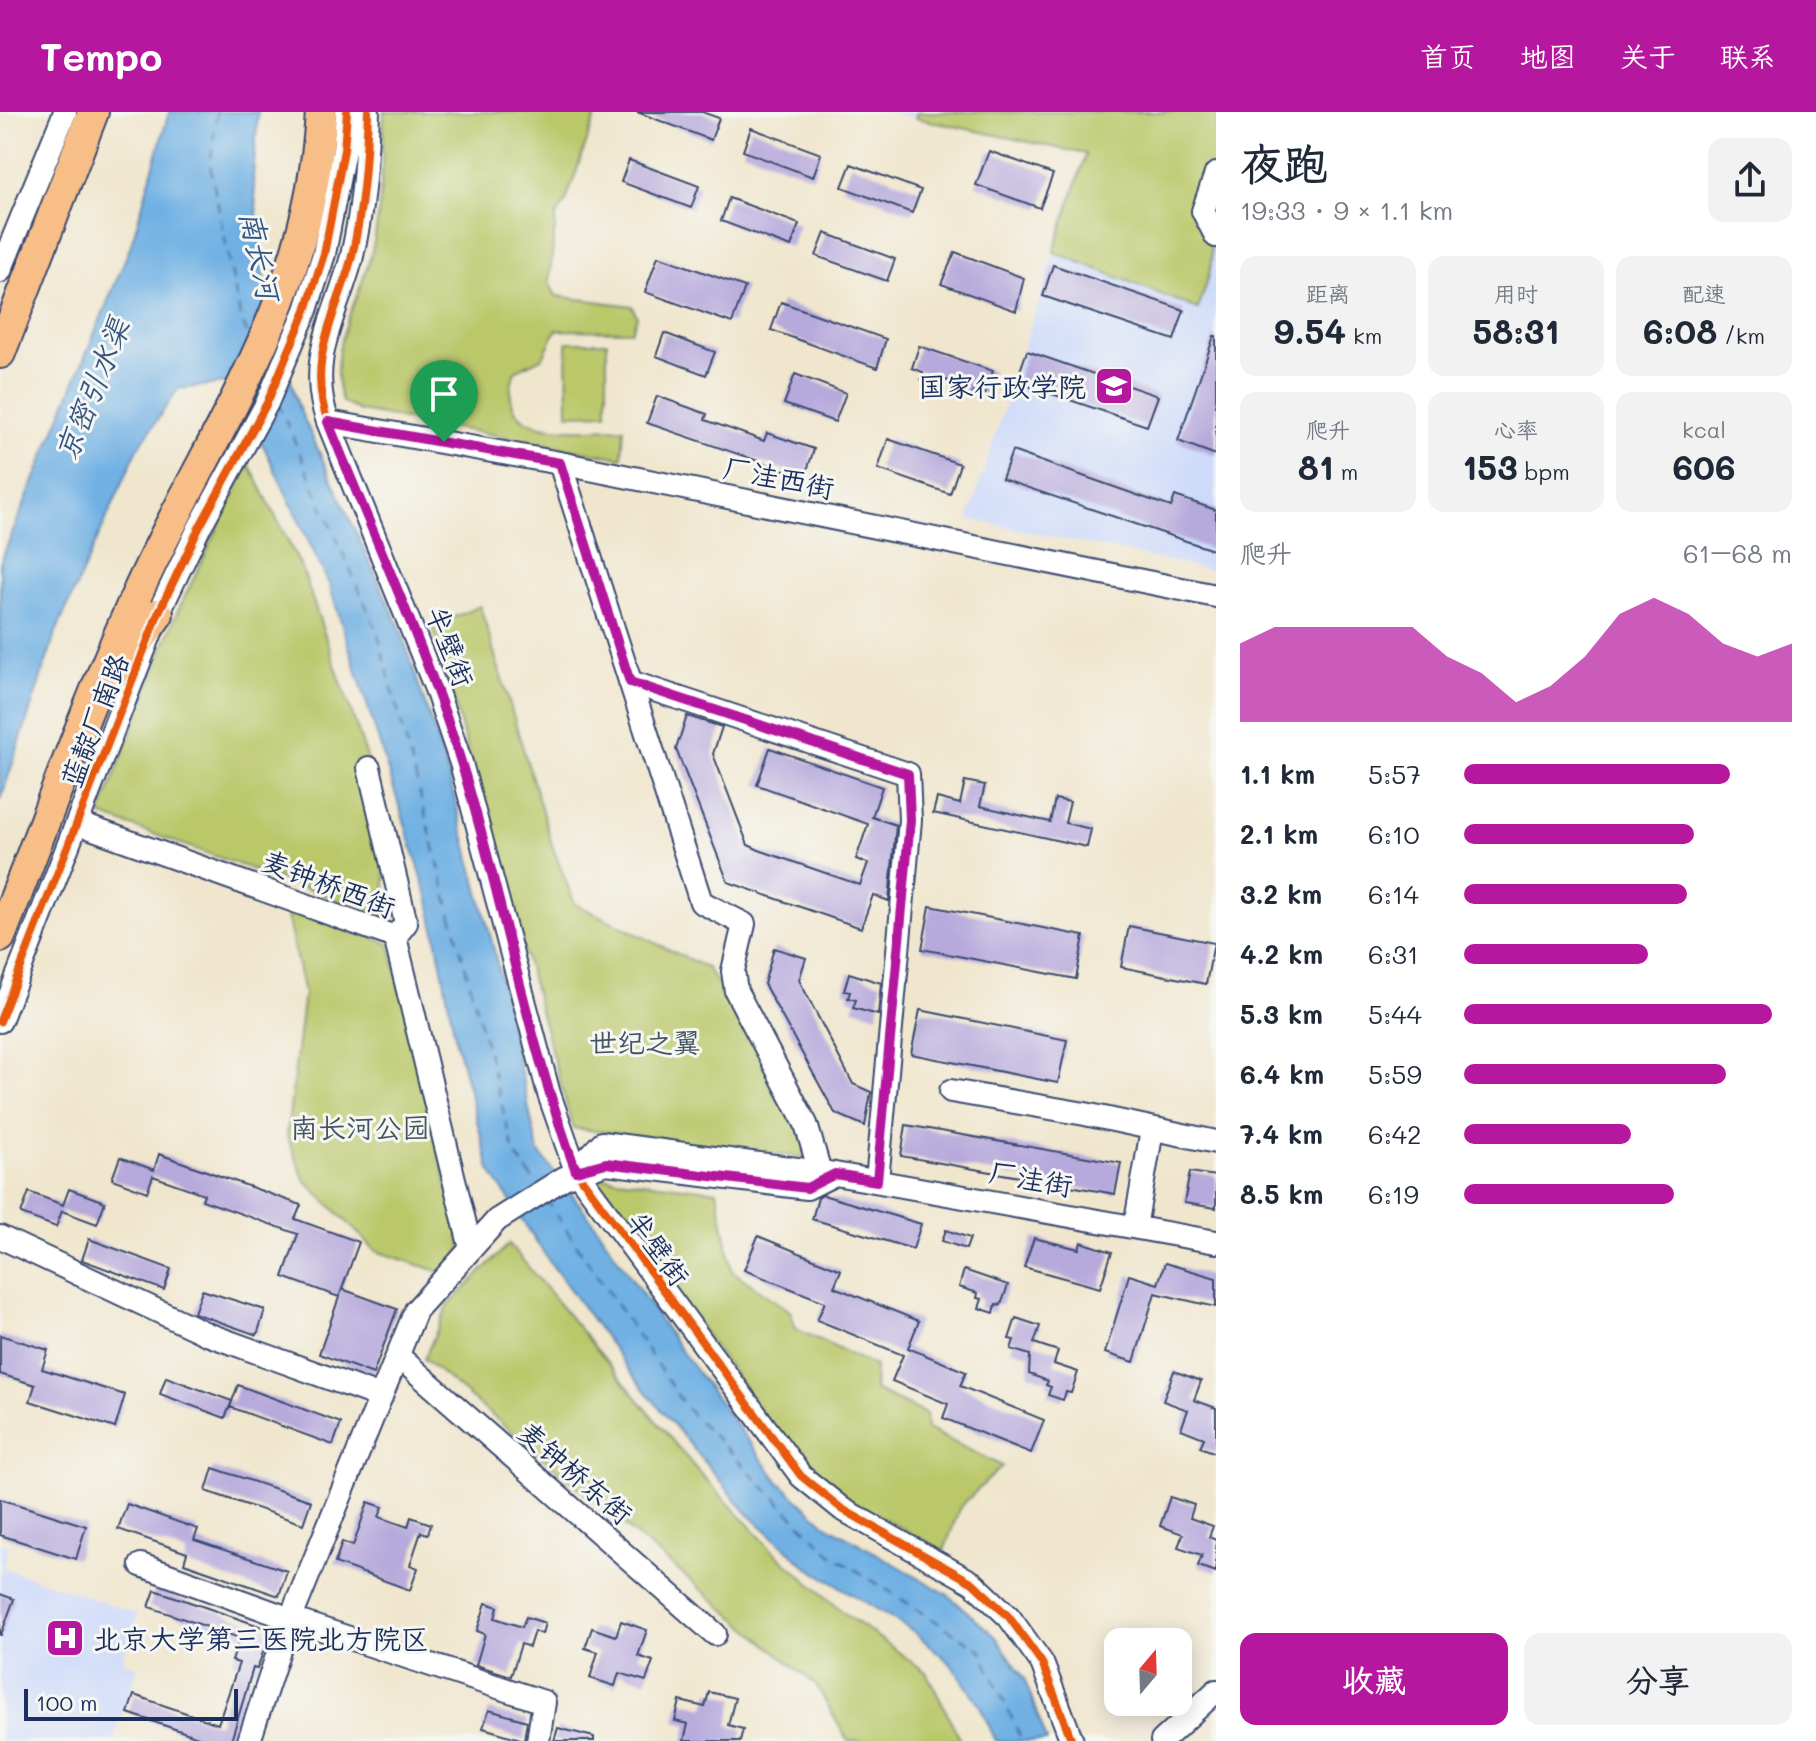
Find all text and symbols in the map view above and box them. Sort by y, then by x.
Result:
text: Tempo [40,31,162,81]
text: 首页 [1420,38,1476,74]
text: 地图 [1520,38,1576,74]
text: 关于 [1620,38,1676,74]
text: 联系 [1720,38,1776,74]
text: 夜跑 [1240,134,1328,191]
button: share [1708,138,1792,222]
text: 19:33 · 9 × 1.1 km [1240,193,1453,227]
water label: 南长河 [232,207,291,308]
text: 距离 [1306,279,1350,308]
text: 用时 [1494,279,1538,308]
text: 配速 [1682,279,1726,308]
text: 9.54 [1274,308,1346,353]
text: 58:31 [1472,308,1560,353]
text: 6:08 [1643,308,1717,353]
water label: 京密引水渠 [44,309,139,466]
text: km [1346,321,1382,350]
text: /km [1717,321,1765,350]
pin [410,360,478,442]
school or university icon: 国家行政学院 [1093,365,1135,407]
place label: 国家行政学院 [918,368,1086,404]
icon: arrive [422,372,466,416]
text: 爬升 [1306,415,1350,444]
text: 心率 [1494,415,1538,444]
text: kcal [1682,415,1726,444]
text: 81 [1298,444,1334,489]
text: 153 [1462,444,1518,489]
text: 606 [1672,444,1736,489]
street label: 厂洼西街 [721,449,837,505]
text: m [1334,457,1358,486]
text: bpm [1518,457,1570,486]
text: 爬升 [1240,536,1292,570]
text: 61–68 m [1683,536,1792,570]
street label: 半壁街 [419,600,483,692]
street label: 蓝靛厂南路 [52,648,136,792]
text: 1.1 km [1240,757,1315,791]
text: 5:57 [1368,757,1421,791]
text: 2.1 km [1240,817,1318,851]
text: 6:10 [1368,817,1419,851]
street label: 麦钟桥西街 [257,841,401,925]
text: 3.2 km [1240,877,1322,911]
text: 6:14 [1368,877,1419,911]
text: 4.2 km [1240,937,1323,971]
text: 6:31 [1368,937,1419,971]
text: 5.3 km [1240,997,1323,1031]
text: 5:44 [1368,997,1422,1031]
park label: 世纪之翼 [589,1024,701,1060]
text: 6.4 km [1240,1057,1324,1091]
text: 5:59 [1368,1057,1422,1091]
park label: 南长河公园 [290,1109,430,1145]
text: 7.4 km [1240,1117,1323,1151]
text: 6:42 [1368,1117,1422,1151]
street label: 厂洼街 [987,1153,1075,1203]
text: 8.5 km [1240,1177,1323,1211]
text: 6:19 [1368,1177,1419,1211]
street label: 半壁街 [620,1203,698,1293]
street label: 麦钟桥东街 [511,1412,641,1532]
hospital icon: 北京大学第三医院北方院区 [44,1617,86,1659]
place label: 北京大学第三医院北方院区 [93,1620,429,1656]
north arrow [1104,1628,1192,1716]
map controls [1104,1628,1192,1716]
button: 收藏 [1240,1633,1508,1725]
button: 分享 [1524,1633,1792,1725]
scale bar [24,1685,238,1721]
text: 100 m [36,1688,98,1717]

